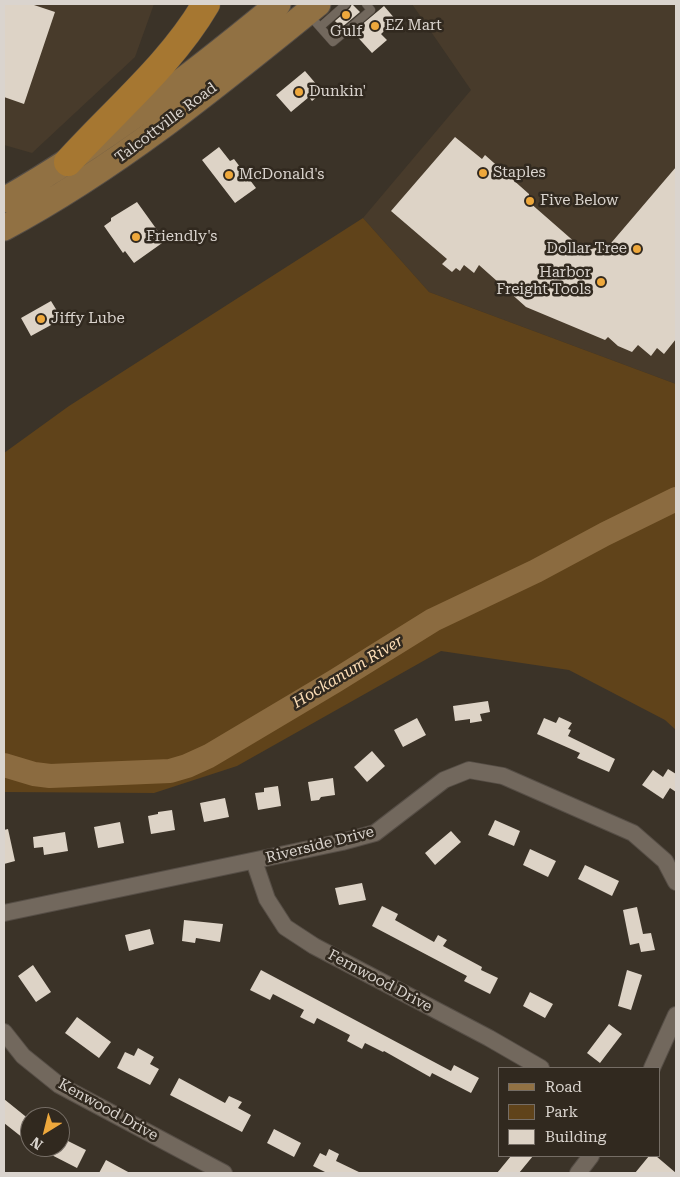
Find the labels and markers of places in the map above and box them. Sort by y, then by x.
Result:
marker: Gulf [340,9,352,21]
place label: EZ Mart [385,17,442,35]
marker: EZ Mart [369,20,381,32]
place label: Gulf [330,23,362,41]
place label: Dunkin' [309,83,366,101]
marker: Dunkin' [293,86,305,98]
place label: Staples [493,164,546,182]
place label: McDonald's [239,166,324,184]
marker: Staples [477,167,489,179]
marker: McDonald's [223,169,235,181]
place label: Five Below [540,192,618,210]
marker: Five Below [524,195,536,207]
place label: Friendly's [146,228,217,246]
marker: Friendly's [130,231,142,243]
place label: Dollar Tree [546,240,627,258]
marker: Dollar Tree [631,243,643,255]
place label: Harbor Freight Tools [496,264,591,299]
marker: Harbor Freight Tools [595,276,607,288]
place label: Jiffy Lube [51,310,125,328]
marker: Jiffy Lube [35,313,47,325]

